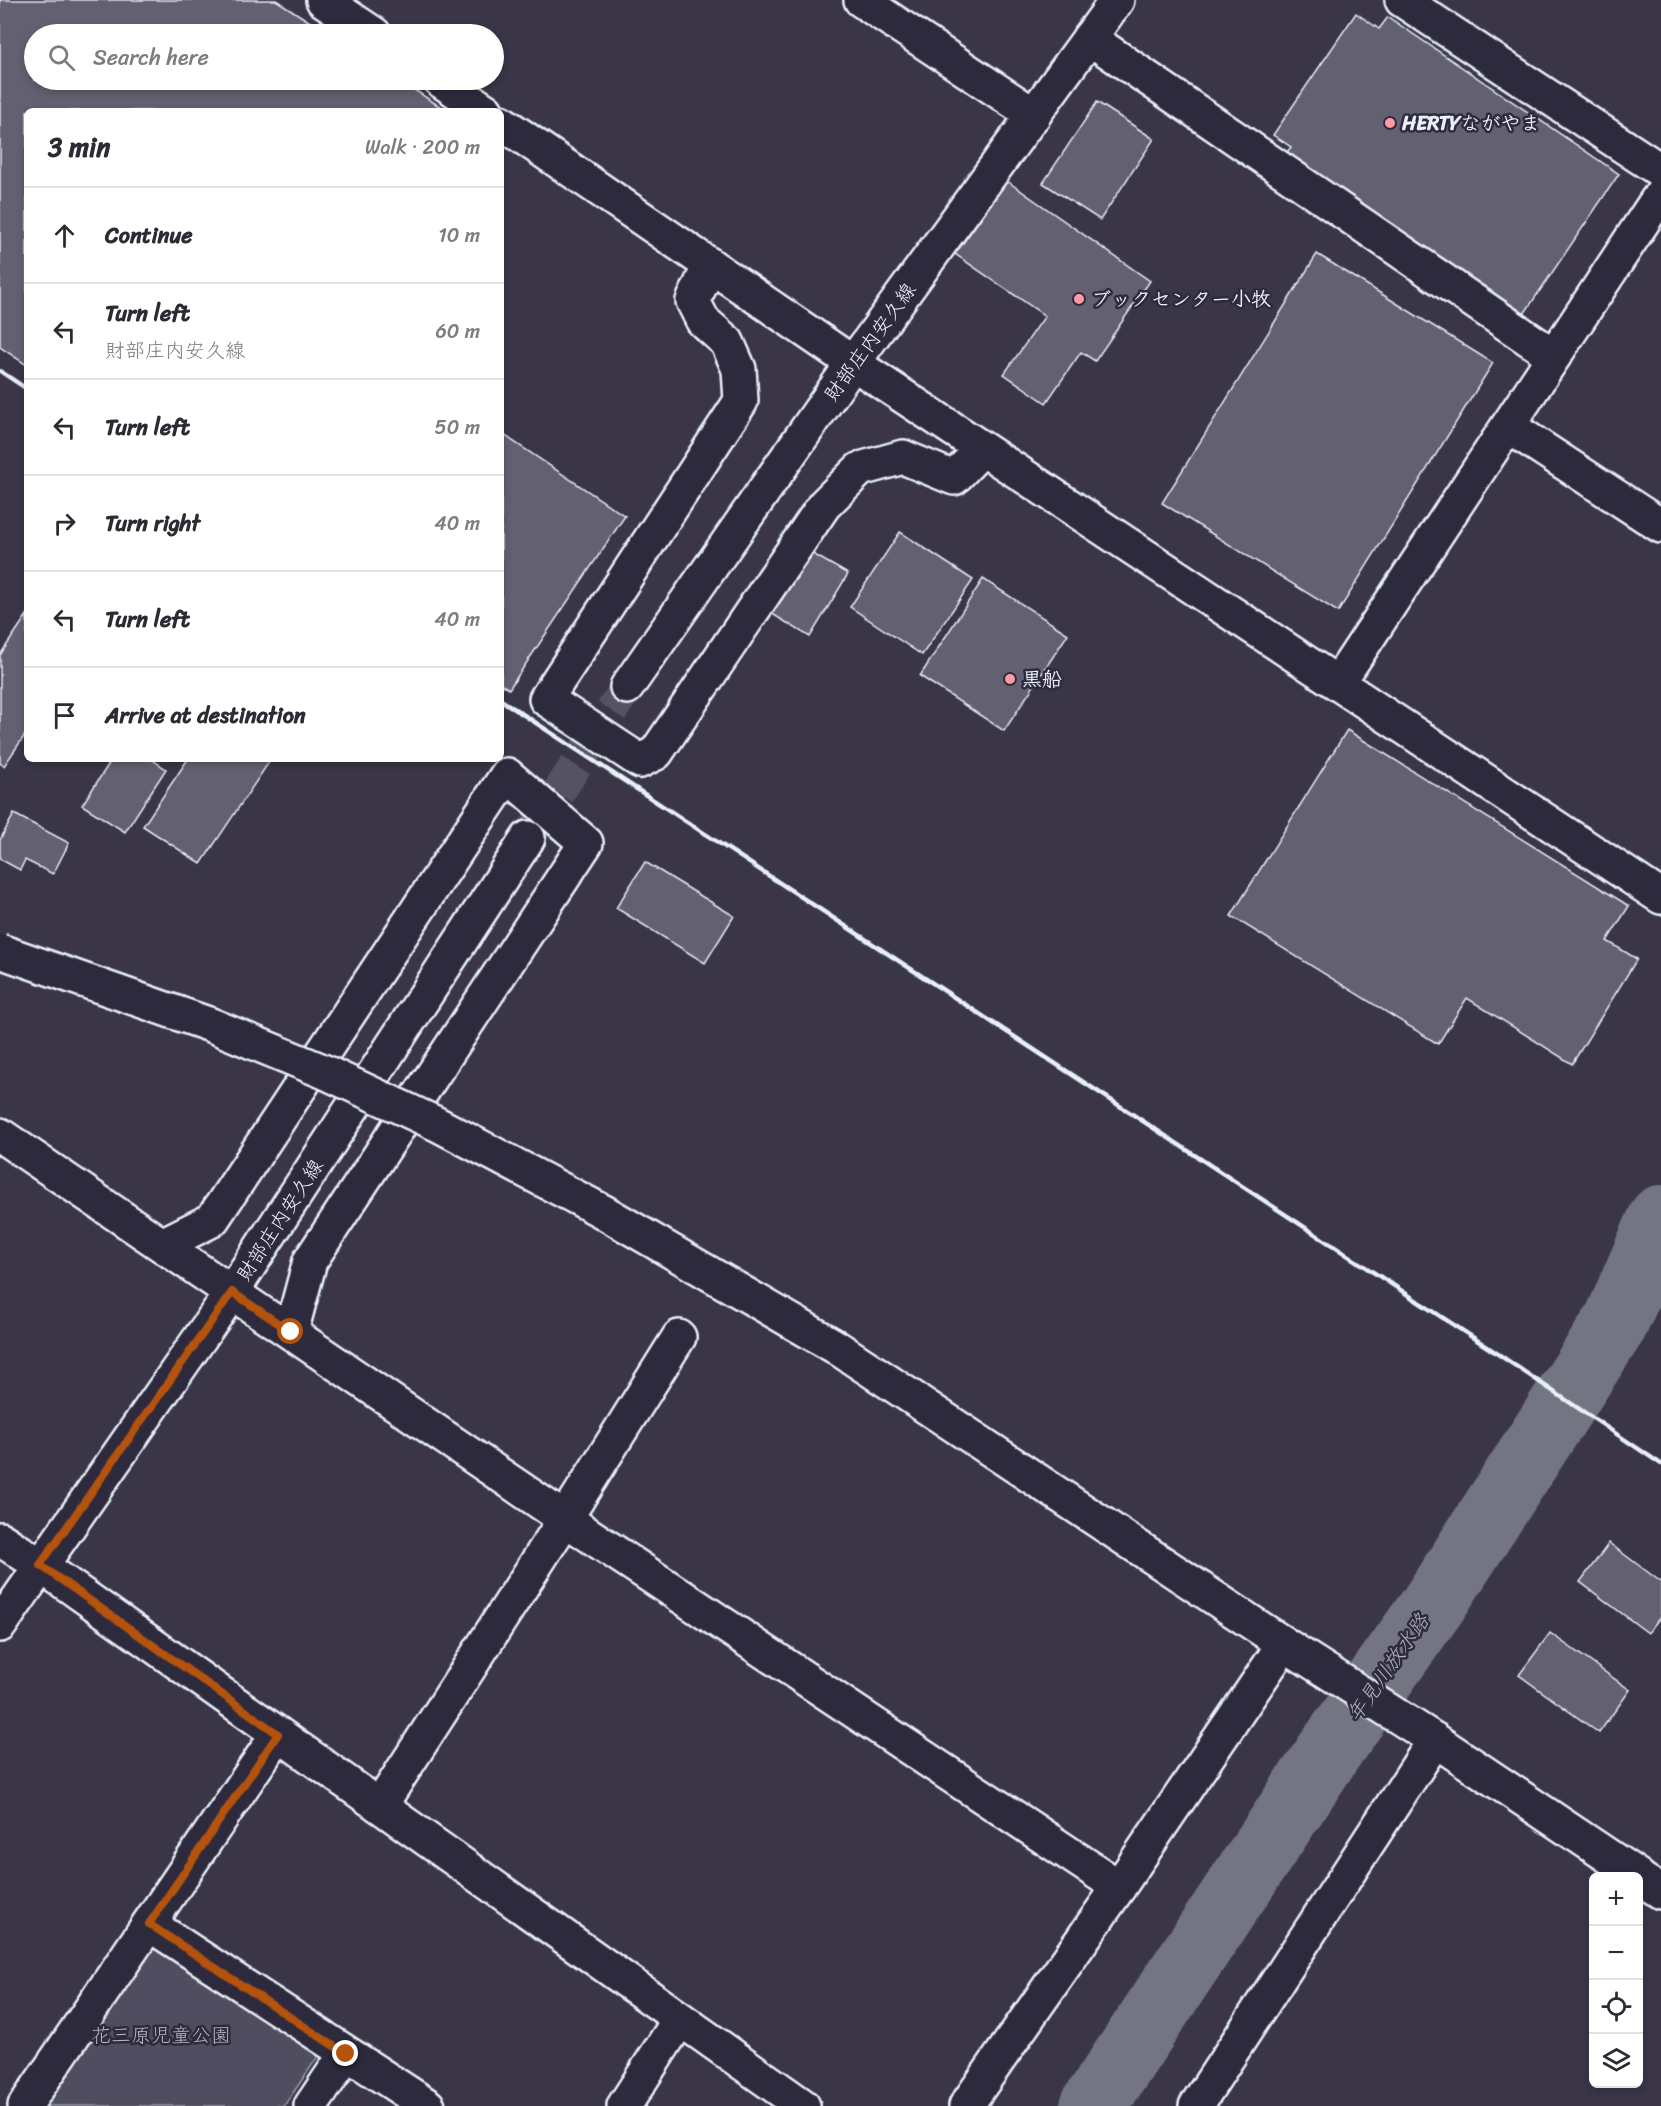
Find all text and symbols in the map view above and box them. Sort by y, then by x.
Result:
search box [24,24,504,90]
text: Search here [93,38,209,77]
icon: search [45,41,78,74]
place label: HERTYながやま [1401,106,1540,141]
marker: HERTYながやま [1383,116,1397,130]
text: 3 min [48,124,110,170]
text: Walk · 200 m [365,130,480,165]
text: Continue [105,216,193,255]
text: 10 m [438,218,480,253]
icon: ahead [48,219,81,252]
street label: 財部庄内安久線 [815,275,925,409]
place label: ブックセンター小牧 [1091,282,1271,317]
marker: ブックセンター小牧 [1072,292,1086,306]
text: Turn left [105,294,190,333]
text: 60 m [435,314,480,349]
icon: left [48,315,81,348]
text: 財部庄内安久線 [105,333,245,368]
text: Turn left [105,408,190,447]
text: 50 m [435,410,480,445]
icon: left [48,411,81,444]
text: Turn right [105,504,200,543]
text: 40 m [434,506,480,541]
icon: right [48,507,81,540]
text: Turn left [105,600,190,639]
text: 40 m [434,602,480,637]
icon: left [48,603,81,636]
place label: 黒船 [1022,662,1062,697]
marker: 黒船 [1003,672,1017,686]
text: Arrive at destination [105,696,306,735]
icon: arrive [48,699,81,732]
street label: 財部庄内安久線 [227,1152,333,1288]
route start [277,1318,303,1344]
water label: 年見川放水路 [1336,1605,1440,1731]
map controls [1589,1872,1643,2088]
button: + [1589,1872,1643,1926]
button: − [1589,1926,1643,1980]
button: locate [1589,1980,1643,2034]
park label: 花三原児童公園 [91,2018,231,2053]
button: layers [1589,2034,1643,2088]
route end [332,2040,358,2066]

